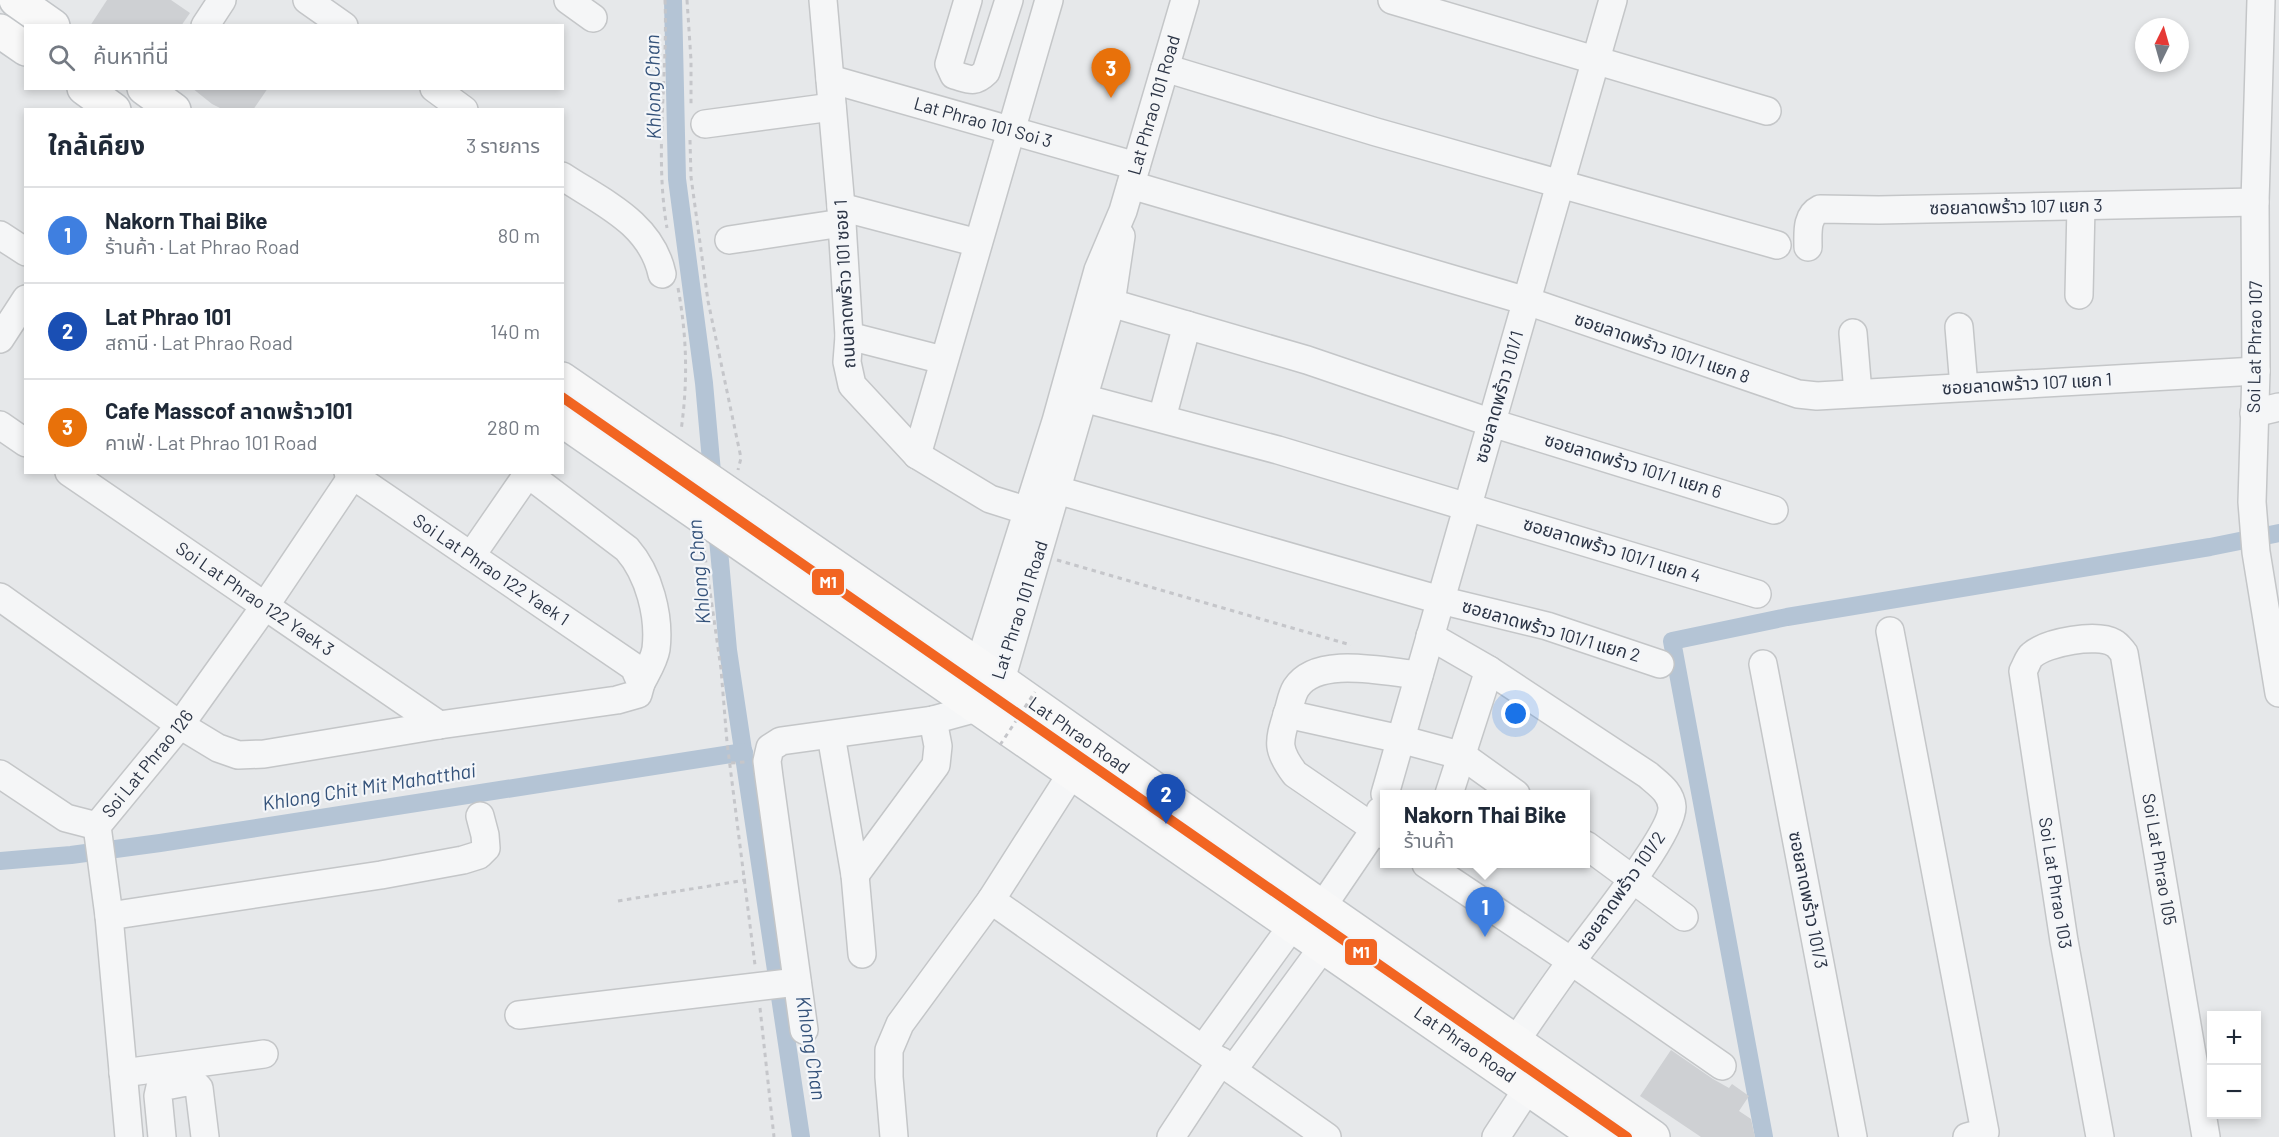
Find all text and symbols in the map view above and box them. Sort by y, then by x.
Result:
north arrow [2135,18,2189,72]
search box [24,24,564,90]
street label: Lat Phrao 101 Road [1122,32,1184,177]
water label: Khlong Chan [639,34,665,140]
icon: search [45,41,78,74]
text: ค้นหาที่นี่ [93,42,169,68]
pin: 3 [1092,48,1130,98]
street label: Lat Phrao 101 Soi 3 [912,91,1055,152]
text: ใกล้เคียง [48,129,145,160]
text: 3 รายการ [466,133,540,157]
street label: ซอยลาดพร้าว 107 แยก 3 [1929,193,2103,219]
street label: ถนนลาดพร้าว 101 ซอย 1 [829,199,859,369]
text: Nakorn Thai Bike [105,207,268,233]
text: 1 [64,223,71,247]
text: 80 m [498,223,540,247]
text: ร้านค้า · Lat Phrao Road [105,234,300,258]
street label: Soi Lat Phrao 107 [2242,280,2266,413]
text: Lat Phrao 101 [105,303,231,329]
street label: ซอยลาดพร้าว 101/1 แยก 8 [1572,307,1753,387]
text: 2 [62,319,73,343]
text: 140 m [490,319,540,343]
street label: ซอยลาดพร้าว 101/1 [1469,328,1527,465]
text: สถานี · Lat Phrao Road [105,330,293,354]
street label: ซอยลาดพร้าว 107 แยก 1 [1941,368,2113,398]
text: Cafe Masscof ลาดพร้าว101 [105,397,353,423]
text: 3 [62,415,73,439]
text: 280 m [487,415,540,439]
street label: ซอยลาดพร้าว 101/1 แยก 6 [1542,428,1725,502]
text: คาเฟ่ · Lat Phrao 101 Road [105,430,317,454]
street label: Soi Lat Phrao 122 Yaek 1 [409,509,574,630]
street label: ซอยลาดพร้าว 101/1 แยก 4 [1521,512,1704,587]
water label: Khlong Chan [681,519,715,626]
street label: Soi Lat Phrao 122 Yaek 3 [172,536,339,660]
street label: Lat Phrao 101 Road [986,538,1052,682]
line badge: M1 [811,568,845,596]
text: M1 [819,572,837,591]
street label: ซอยลาดพร้าว 101/1 แยก 2 [1460,594,1643,666]
street label: Lat Phrao Road [1025,692,1134,778]
your location [1501,699,1530,728]
street label: Soi Lat Phrao 126 [97,705,197,822]
water label: Khlong Chit Mit Mahatthai [260,757,477,815]
pin: 2 [1146,774,1186,824]
popup [1380,790,1590,868]
street label: Soi Lat Phrao 105 [2138,792,2182,927]
text: Nakorn Thai Bike [1404,801,1566,827]
street label: Soi Lat Phrao 103 [2035,815,2077,950]
street label: ซอยลาดพร้าว 101/2 [1571,827,1669,954]
text: ร้านค้า [1404,828,1454,852]
street label: ซอยลาดพร้าว 101/3 [1785,829,1833,970]
pin: 1 [1466,888,1504,937]
line badge: M1 [1344,938,1378,966]
text: M1 [1352,942,1370,961]
water label: Khlong Chan [792,994,832,1102]
street label: Lat Phrao Road [1410,1001,1521,1087]
map controls [2207,1011,2261,1119]
button: + [2207,1011,2261,1065]
button: − [2207,1065,2261,1119]

